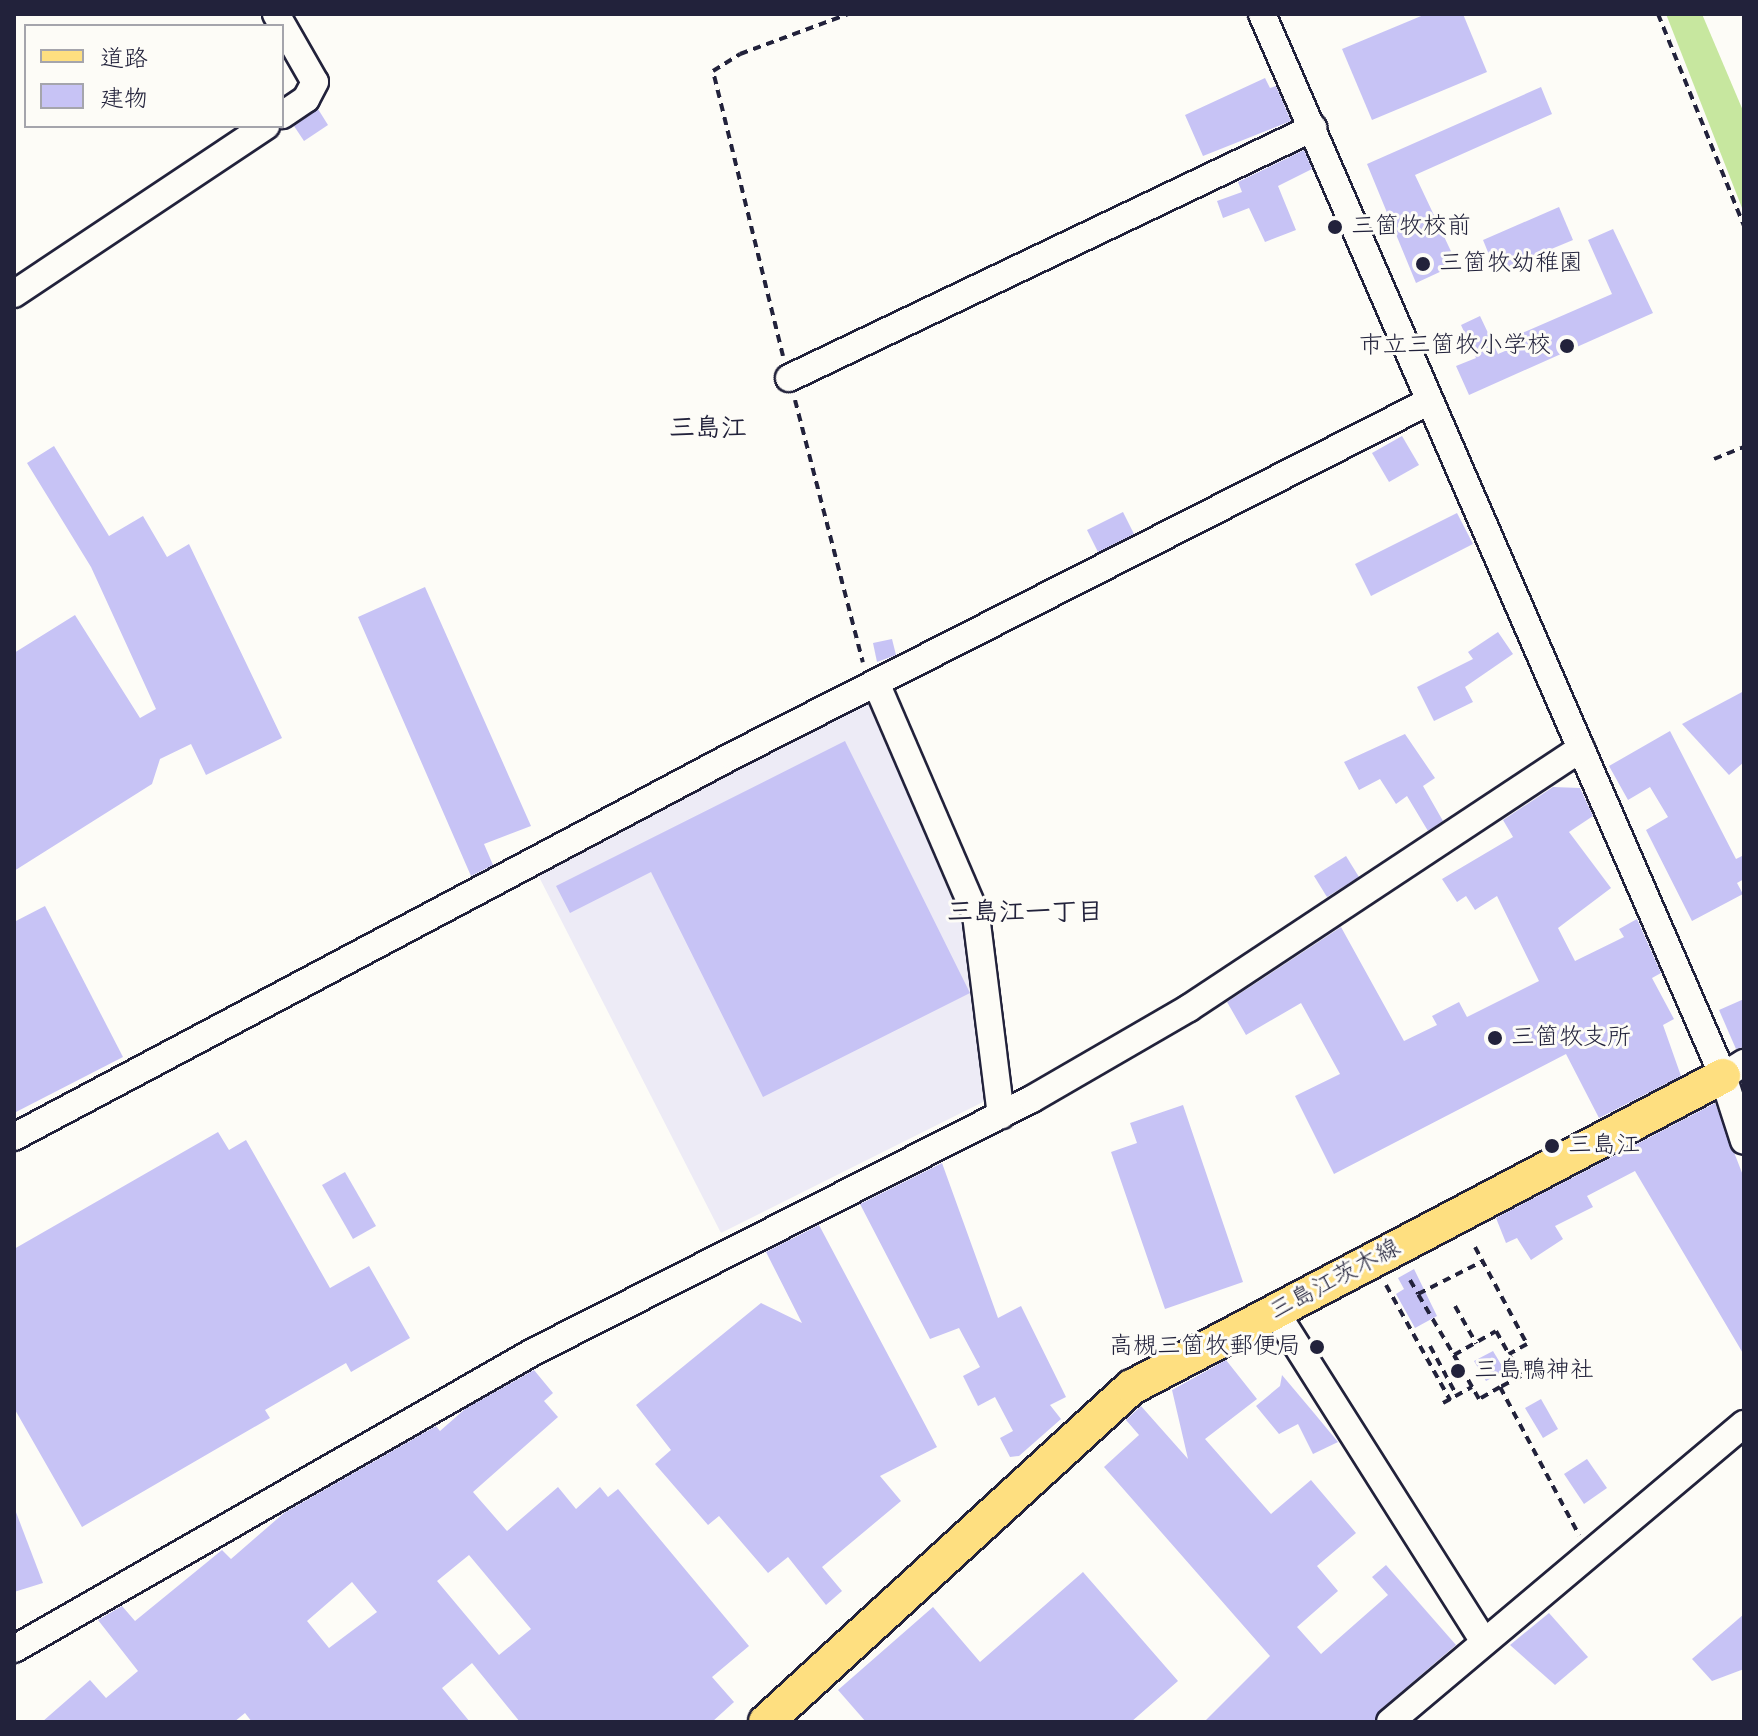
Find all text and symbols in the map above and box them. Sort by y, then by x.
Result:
legend [24,24,284,128]
text: 道路 [100,44,148,75]
text: 建物 [100,84,148,115]
place label: 三箇牧校前 [1351,213,1471,241]
marker: 三箇牧校前 [1326,218,1344,236]
place label: 三箇牧幼稚園 [1439,250,1583,278]
marker: 三箇牧幼稚園 [1414,255,1432,273]
place label: 市立三箇牧小学校 [1359,332,1551,360]
marker: 市立三箇牧小学校 [1558,337,1576,355]
district label: 三島江 [669,414,747,446]
district label: 三島江一丁目 [947,898,1103,930]
place label: 三箇牧支所 [1511,1024,1631,1052]
marker: 三箇牧支所 [1486,1029,1504,1047]
place label: 三島江 [1568,1132,1640,1160]
marker: 三島江 [1543,1137,1561,1155]
street label: 三島江茨木線 [1265,1233,1405,1327]
place label: 高槻三箇牧郵便局 [1109,1333,1301,1361]
marker: 高槻三箇牧郵便局 [1308,1338,1326,1356]
place label: 三島鴨神社 [1474,1357,1594,1385]
marker: 三島鴨神社 [1449,1362,1467,1380]

